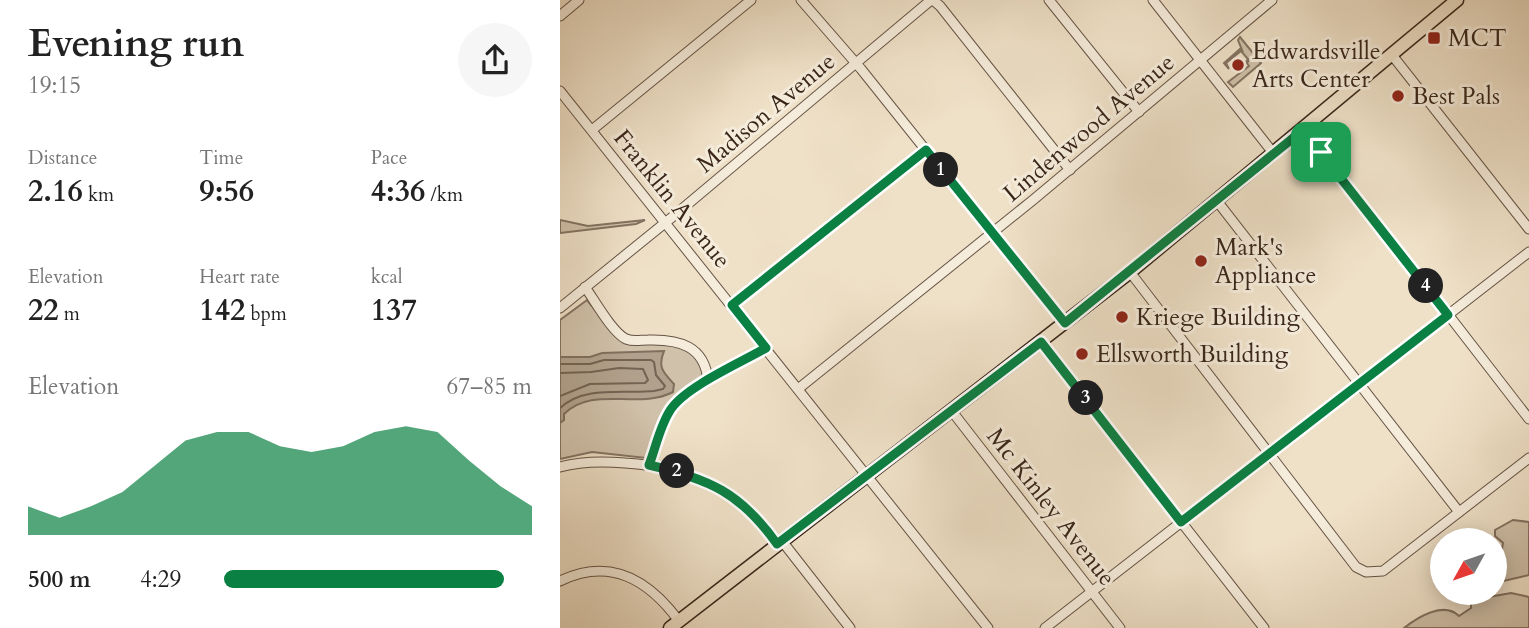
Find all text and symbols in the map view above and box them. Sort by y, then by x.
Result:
text: Evening run [28,18,244,70]
place label: MCT [1448,22,1507,55]
button: share [458,23,532,97]
marker: MCT [1426,30,1442,46]
place label: Edwardsville Arts Center [1252,35,1381,96]
street label: Madison Avenue [690,45,842,181]
street label: Lindenwood Avenue [996,46,1182,210]
marker: Edwardsville Arts Center [1230,57,1246,73]
text: 19:15 [28,70,81,101]
place label: Best Pals [1412,80,1500,113]
marker: Best Pals [1390,88,1406,104]
pin [1291,122,1351,182]
street label: Franklin Avenue [606,123,738,275]
icon: arrive [1302,133,1340,171]
text: Distance [28,145,97,171]
text: Time [199,145,243,171]
text: Pace [371,145,407,171]
pin: 1 [924,152,958,188]
text: 1 [936,156,945,182]
text: 2.16 [28,171,83,212]
text: 9:56 [199,171,254,212]
text: 4:36 [371,171,425,212]
text: km [83,182,114,208]
text: /km [425,182,463,208]
place label: Mark's Appliance [1215,231,1316,292]
marker: Mark's Appliance [1193,253,1209,269]
text: Elevation [28,264,103,290]
text: Heart rate [199,264,280,290]
text: kcal [371,264,403,290]
pin: 4 [1408,268,1444,304]
text: 4 [1421,272,1430,298]
text: 22 [28,290,59,331]
text: 142 [199,290,245,331]
text: 137 [371,290,417,331]
text: m [59,301,80,327]
text: bpm [245,301,287,327]
place label: Kriege Building [1136,301,1301,334]
marker: Kriege Building [1114,309,1130,325]
place label: Ellsworth Building [1096,338,1289,371]
marker: Ellsworth Building [1074,346,1090,362]
text: Elevation [28,371,119,402]
text: 67–85 m [447,371,532,402]
pin: 3 [1068,380,1104,416]
text: 3 [1081,384,1090,410]
street label: Mc Kinley Avenue [979,421,1123,593]
pin: 2 [660,454,694,489]
text: 2 [672,457,681,483]
north arrow [1430,528,1507,606]
map controls [1430,528,1507,605]
text: 500 m [28,564,91,595]
text: 4:29 [140,564,181,595]

